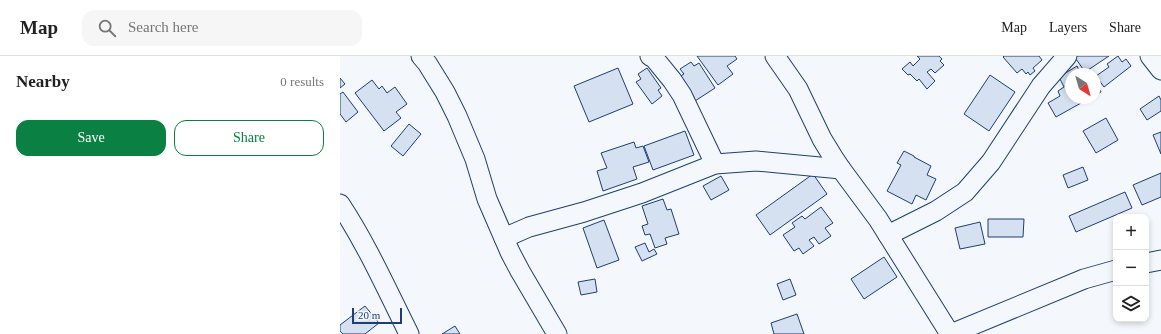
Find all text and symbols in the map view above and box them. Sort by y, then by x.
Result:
search box [82,10,362,46]
text: Map [20,17,58,38]
icon: search [96,17,118,39]
text: Search here [128,19,198,35]
text: Map [1001,20,1027,35]
text: Layers [1049,20,1087,35]
text: Share [1109,20,1141,35]
north arrow [1065,68,1101,104]
text: Nearby [16,72,70,91]
text: 0 results [280,74,324,89]
button: Save [16,120,166,156]
button: Share [174,120,324,156]
map controls [1113,214,1149,322]
button: + [1113,214,1149,250]
button: − [1113,250,1149,286]
button: layers [1113,286,1149,322]
scale bar [352,306,402,325]
text: 20 m [358,309,380,321]

